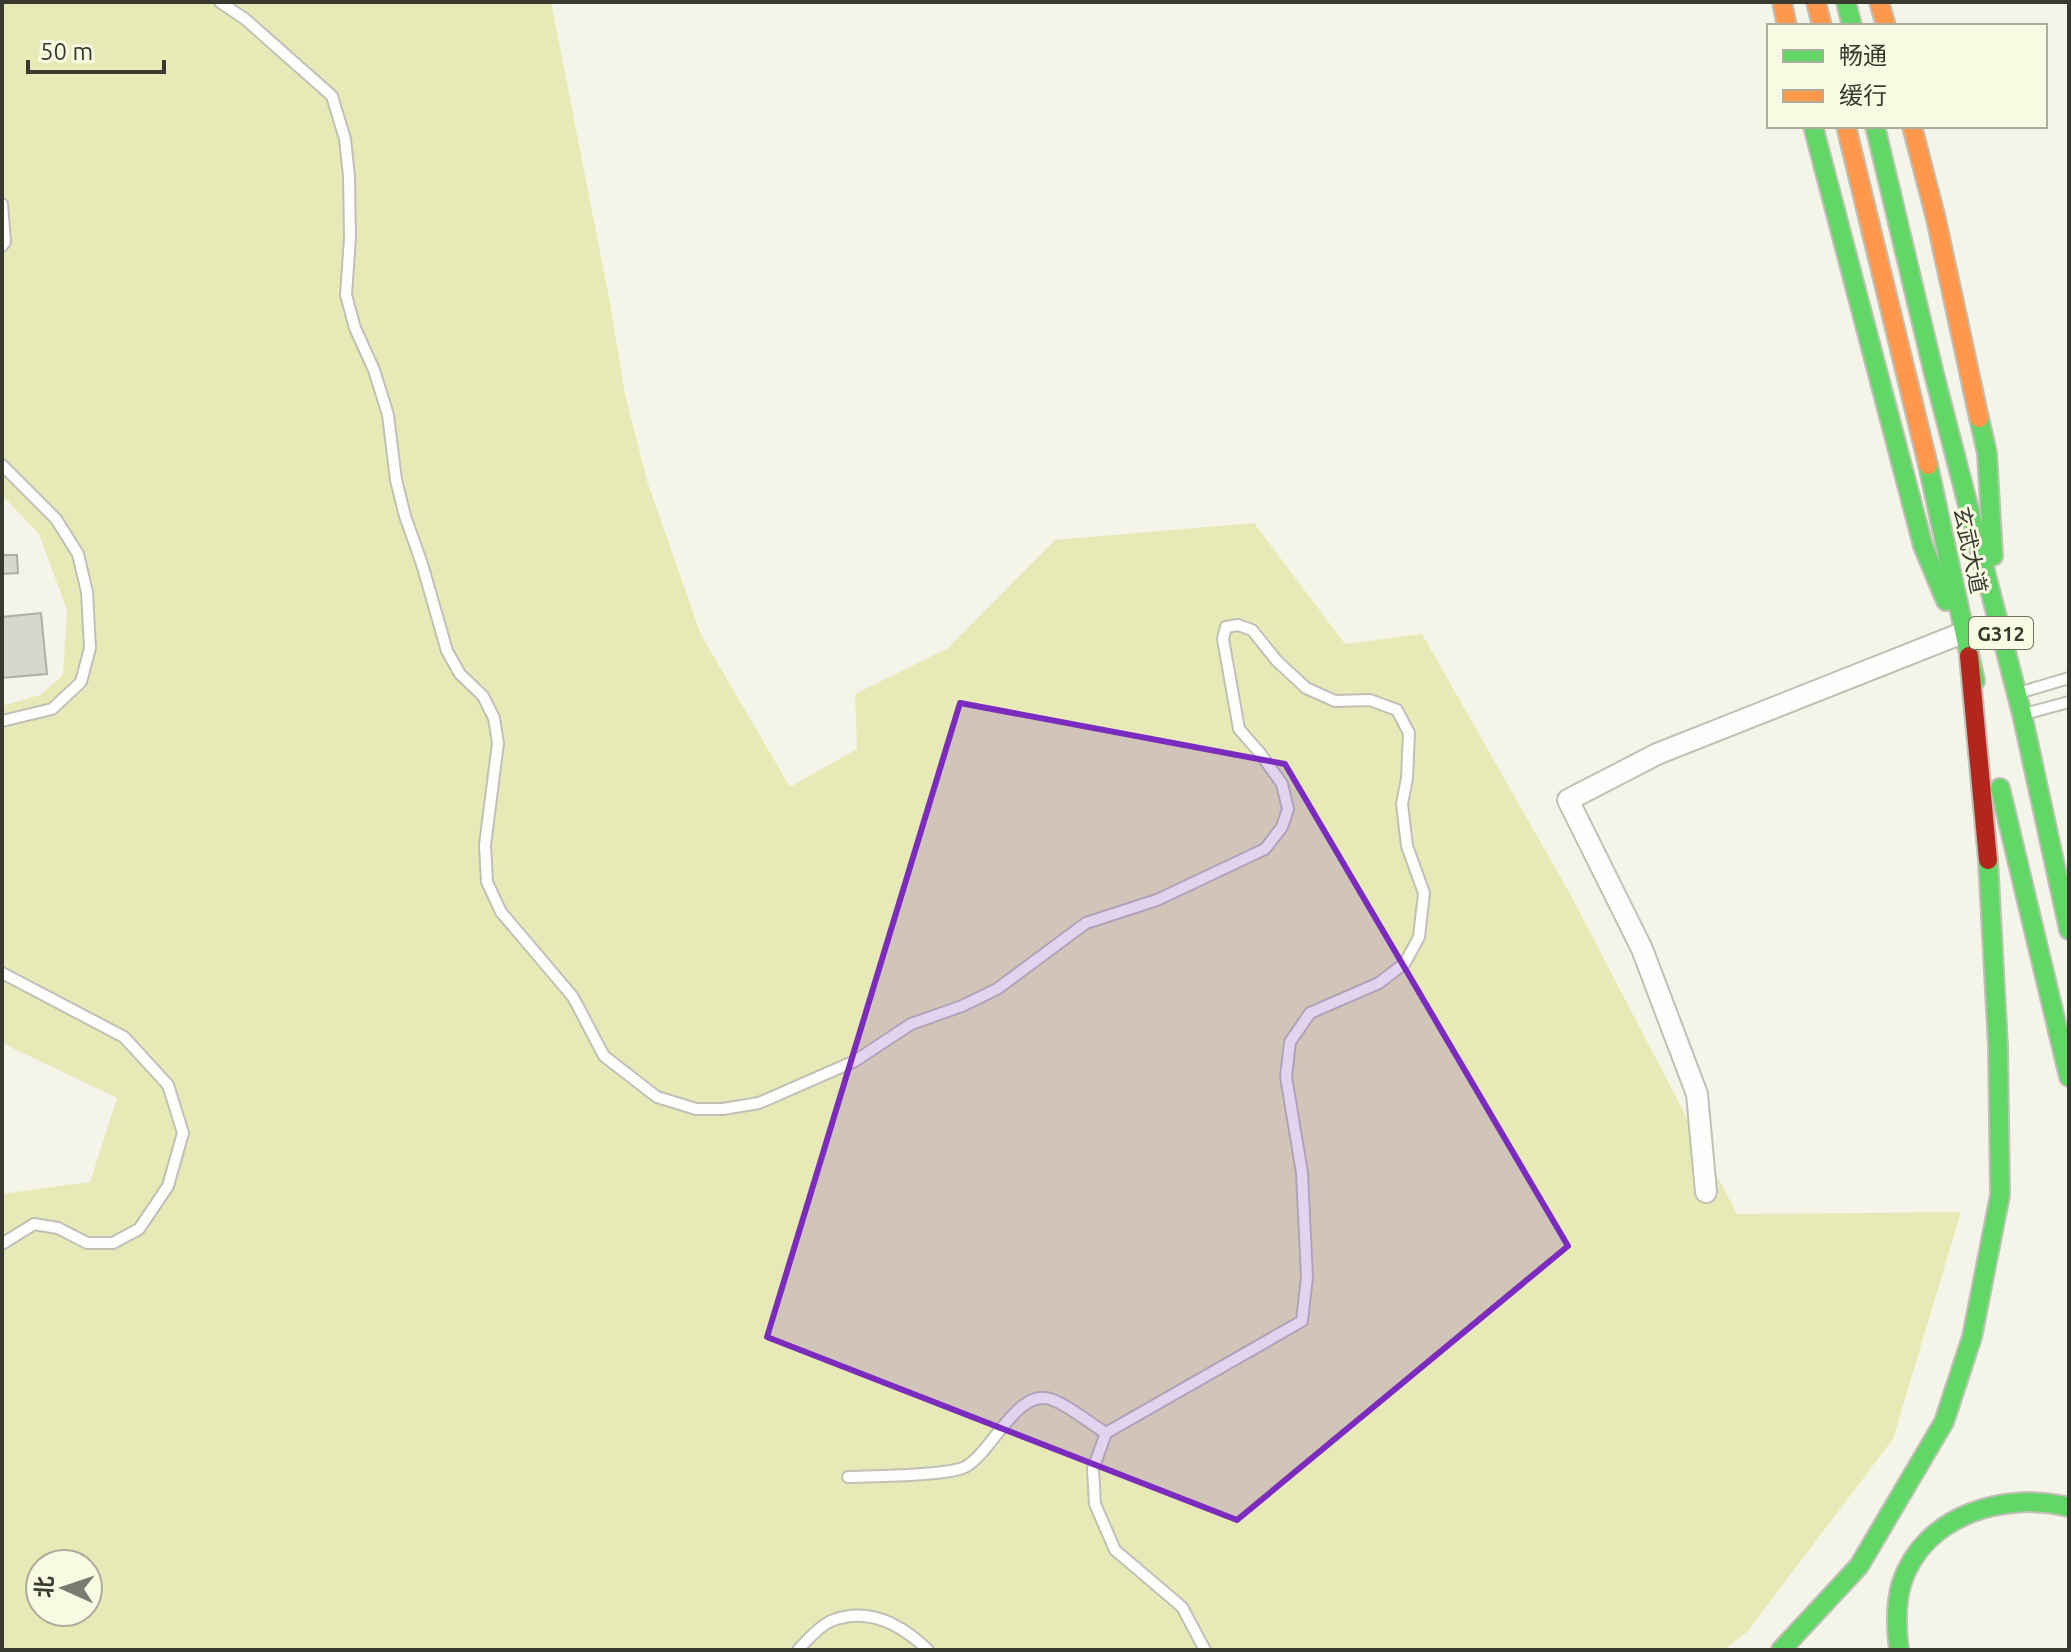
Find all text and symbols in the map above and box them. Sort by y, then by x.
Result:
scale bar [28,24,164,74]
legend [1767,24,2047,128]
text: 50 m [40,38,93,65]
text: 畅通 [1839,42,1887,69]
text: 缓行 [1839,82,1887,109]
street label: 玄武大道 [1950,504,1992,596]
road number: G312 [1969,617,2033,649]
north arrow [24,1548,104,1628]
text: 北 [30,1575,57,1599]

